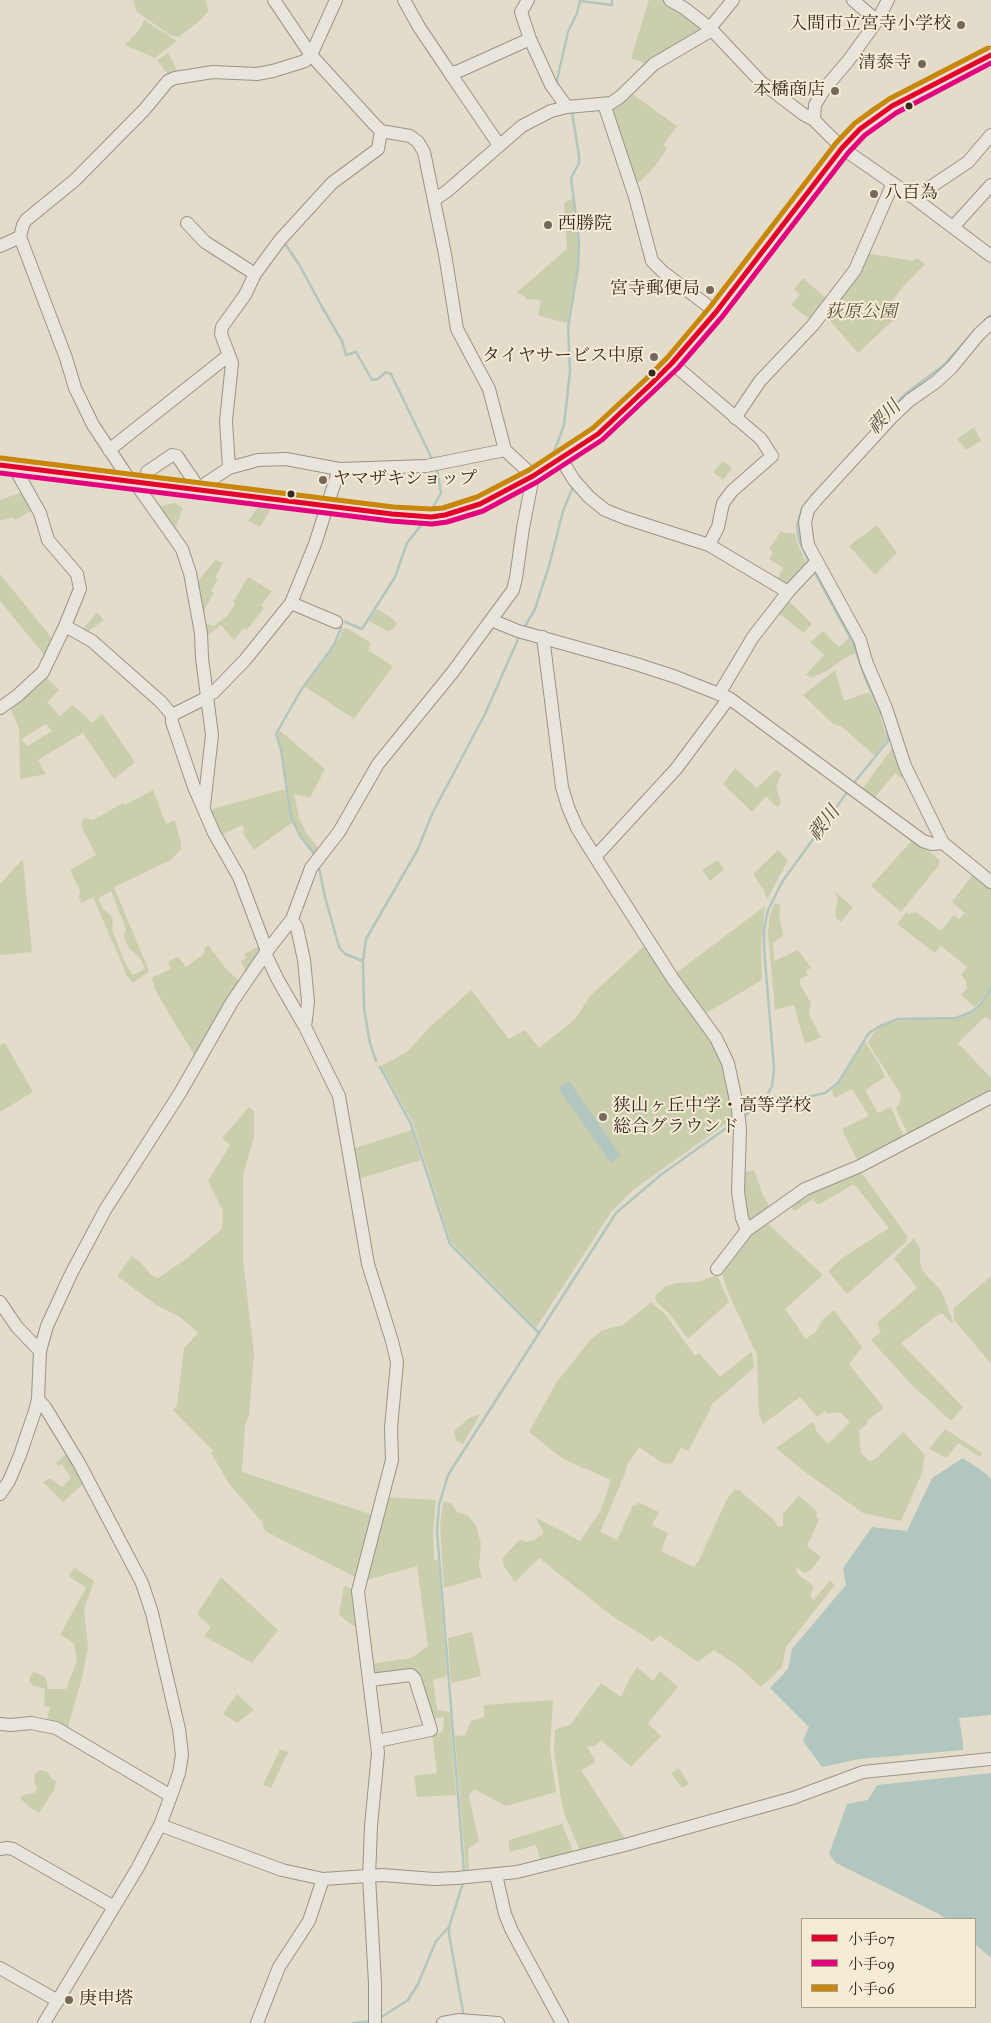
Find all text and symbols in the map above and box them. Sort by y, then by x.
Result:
place label: 入間市立宮寺小学校 [789,14,951,36]
marker: 入間市立宮寺小学校 [955,19,967,31]
place label: 清泰寺 [858,53,912,75]
marker: 清泰寺 [916,58,928,70]
place label: 本橋商店 [753,80,825,102]
marker: 本橋商店 [829,85,841,97]
unlabelled marker [904,101,914,111]
place label: 八百為 [884,183,938,205]
marker: 八百為 [868,188,880,200]
place label: 西勝院 [558,214,612,236]
marker: 西勝院 [542,219,554,231]
place label: 宮寺郵便局 [610,279,700,301]
marker: 宮寺郵便局 [704,284,716,296]
park label: 荻原公園 [825,302,897,324]
place label: タイヤサービス中原 [482,346,644,368]
marker: タイヤサービス中原 [648,351,660,363]
unlabelled marker [647,368,657,378]
water label: 禊川 [864,396,906,440]
place label: ヤマザキショップ [333,469,477,491]
marker: ヤマザキショップ [317,474,329,486]
unlabelled marker [286,489,296,499]
water label: 禊川 [804,802,846,846]
place label: 狭山ヶ丘中学・高等学校 総合グラウンド [613,1096,811,1138]
marker: 狭山ヶ丘中学・高等学校 総合グラウンド [597,1111,609,1123]
legend [801,1918,976,2008]
text: 小手07 [848,1930,895,1948]
text: 小手09 [848,1955,895,1973]
text: 小手06 [848,1980,894,1998]
place label: 庚申塔 [79,1989,133,2011]
marker: 庚申塔 [63,1994,75,2006]

